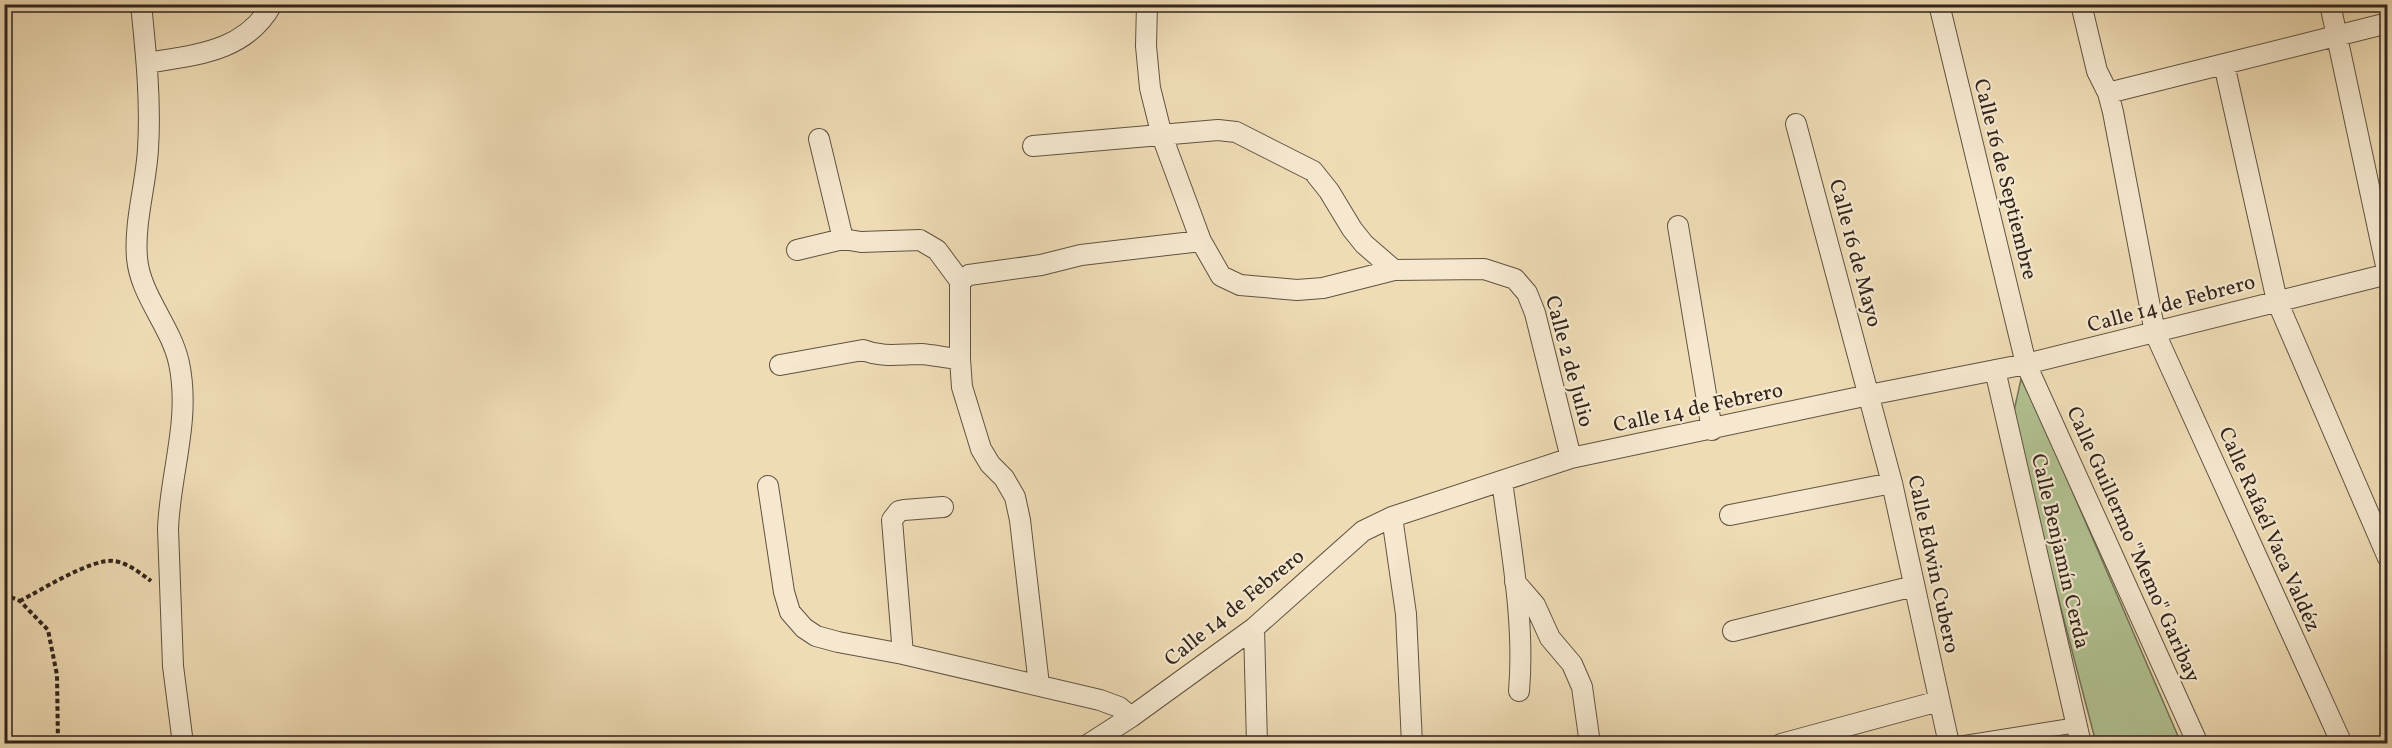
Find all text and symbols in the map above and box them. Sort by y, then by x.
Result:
street label: Calle 16 de Septiembre [1966,76,2044,283]
street label: Calle 16 de Mayo [1821,176,1888,330]
street label: Calle 14 de Febrero [2084,268,2259,341]
street label: Calle 2 de Julio [1537,292,1600,430]
street label: Calle 14 de Febrero [1611,376,1786,441]
street label: Calle Guillermo "Memo" Garibay [2059,402,2207,688]
street label: Calle Rafaél Vaca Valdéz [2210,423,2327,637]
street label: Calle Benjamín Cerda [2023,451,2096,652]
street label: Calle Edwin Cubero [1899,472,1966,656]
street label: Calle 14 de Febrero [1159,543,1311,674]

